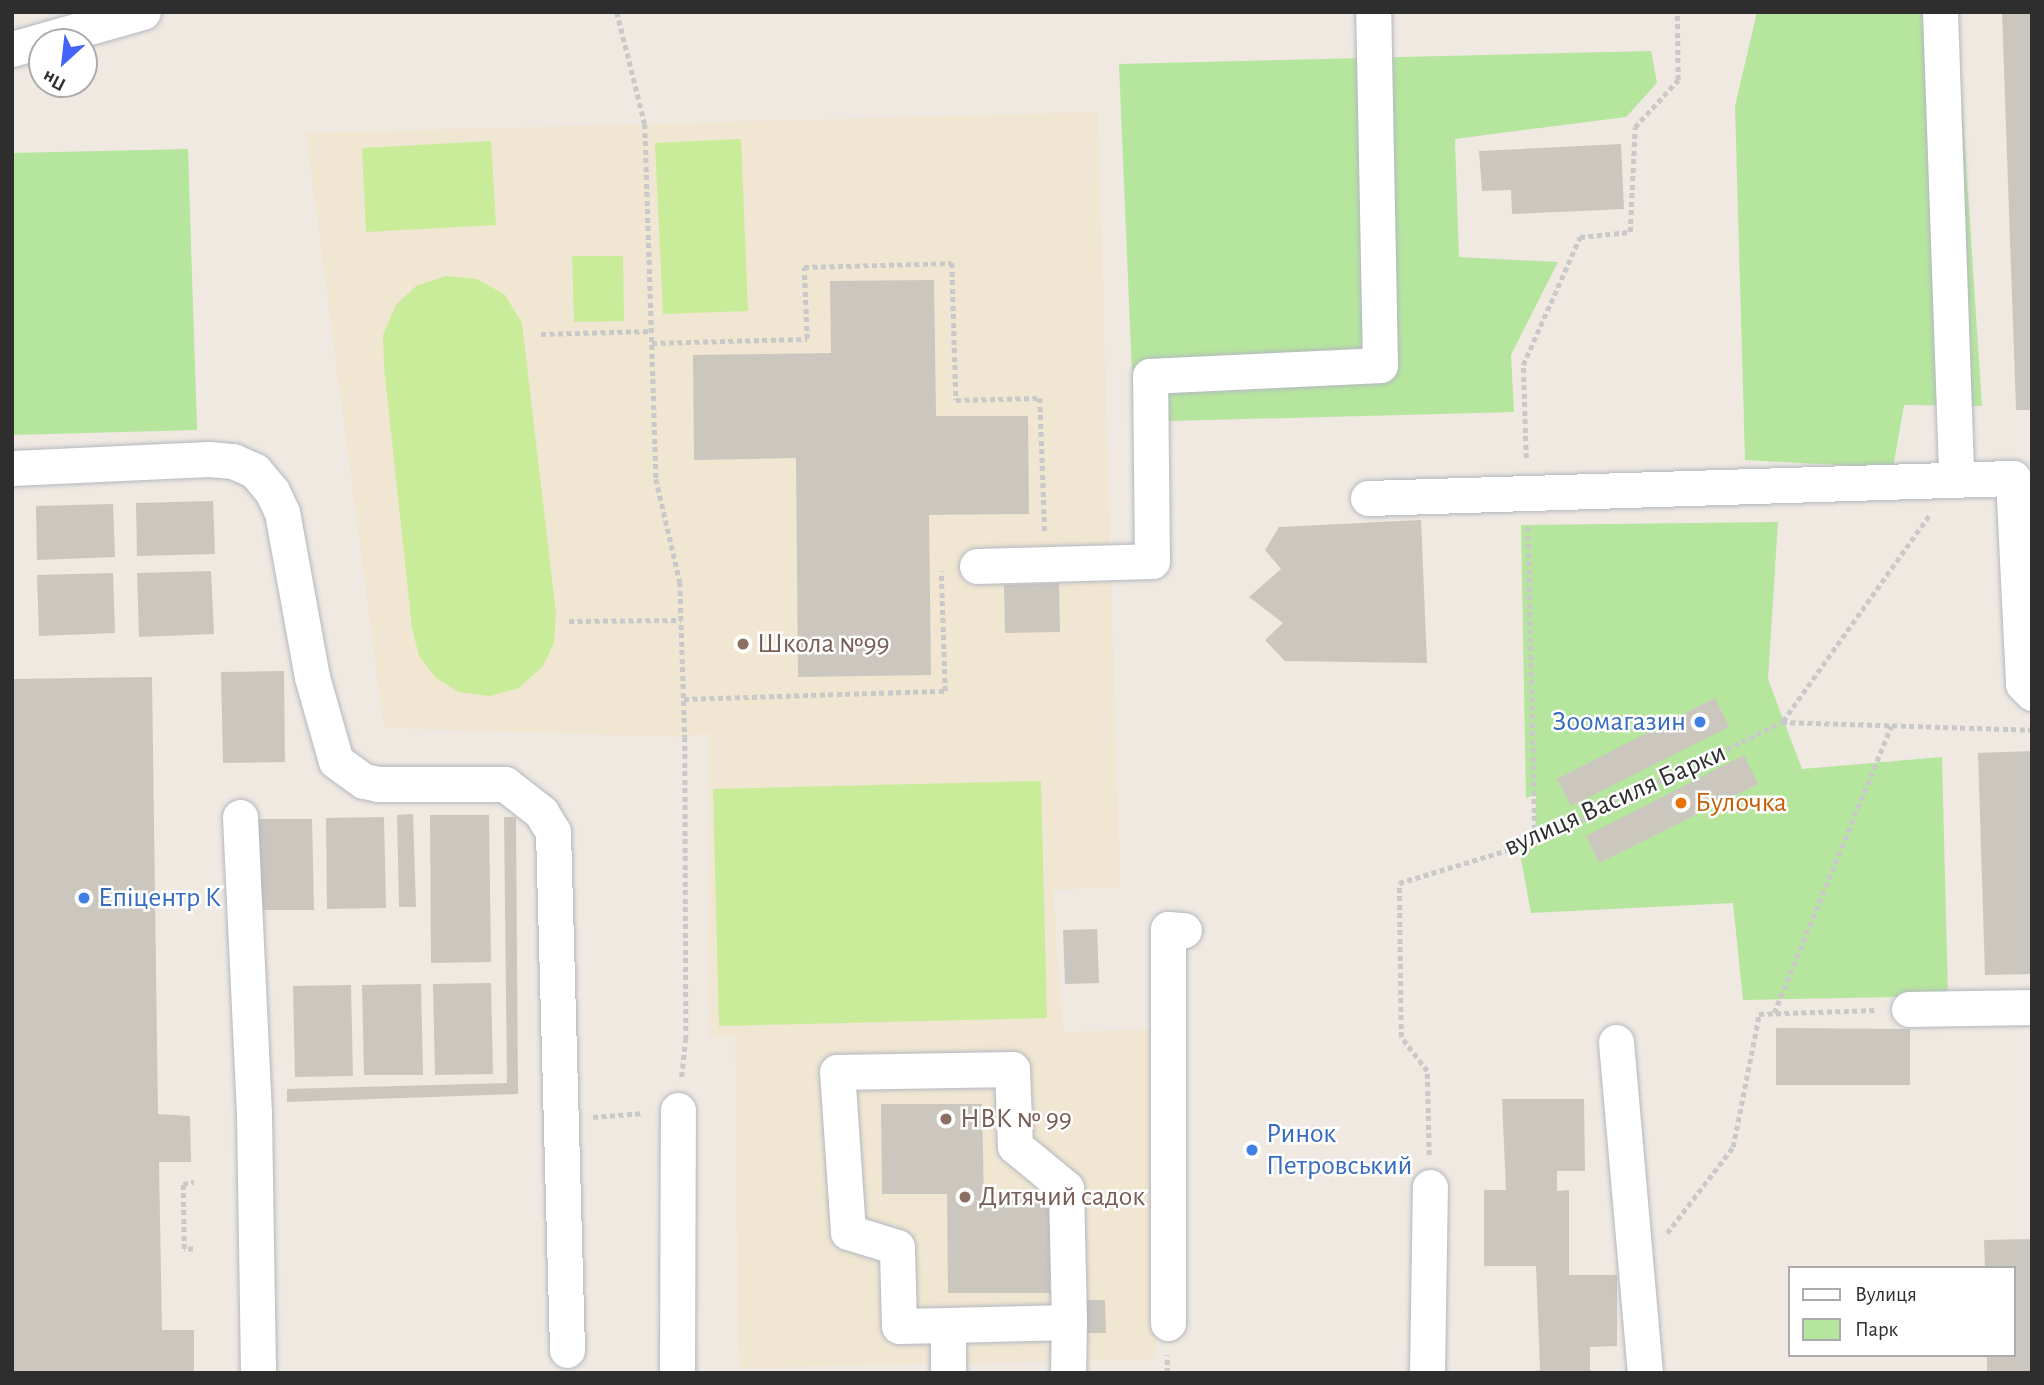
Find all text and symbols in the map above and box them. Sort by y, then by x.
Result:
north arrow [28,28,98,98]
text: Пн [40,67,69,94]
place label: Школа №99 [757,627,890,661]
marker: Школа №99 [735,636,751,652]
place label: Зоомагазин [1552,705,1686,739]
marker: Зоомагазин [1692,714,1708,730]
street label: вулиця Василя Барки [1499,736,1731,864]
place label: Булочка [1695,786,1787,820]
marker: Булочка [1673,795,1689,811]
place label: Епіцентр К [98,881,221,915]
marker: Епіцентр К [76,890,92,906]
place label: НВК № 99 [960,1102,1072,1136]
marker: НВК № 99 [938,1111,954,1127]
place label: Ринок Петровський [1266,1117,1412,1183]
marker: Ринок Петровський [1244,1142,1260,1158]
place label: Дитячий садок [979,1180,1145,1214]
marker: Дитячий садок [957,1189,973,1205]
legend [1788,1266,2016,1357]
text: Вулиця [1855,1284,1917,1305]
text: Парк [1855,1319,1898,1340]

